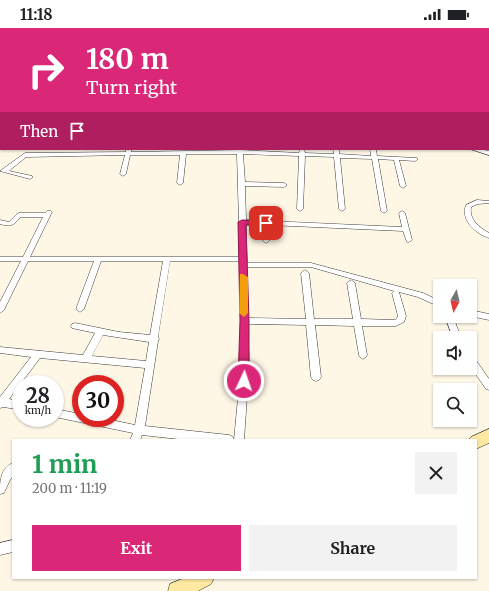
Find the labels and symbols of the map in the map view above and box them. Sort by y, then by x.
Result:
pin [249,206,283,240]
north arrow [433,279,477,323]
position arrow [223,360,265,402]
speed limit sign: 30 [72,375,124,427]

